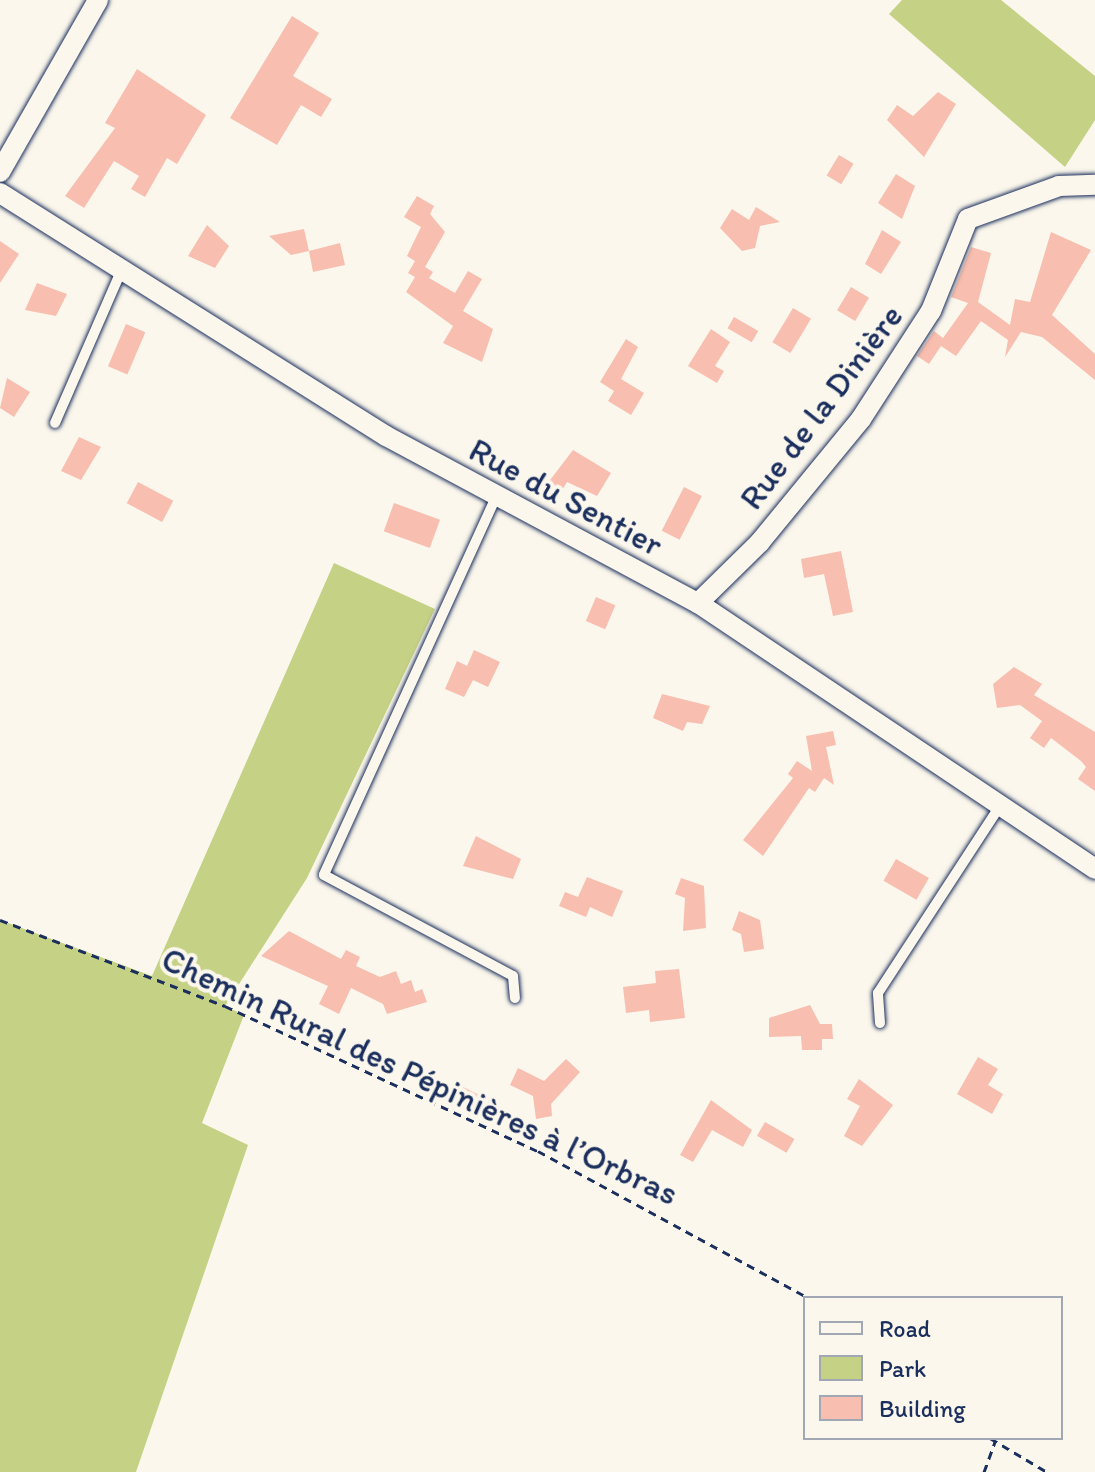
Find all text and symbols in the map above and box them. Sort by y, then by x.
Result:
street label: Rue de la Dinière [731,297,911,517]
street label: Rue du Sentier [462,429,670,565]
street label: Chemin Rural des Pépinières à l’Orbras [156,938,684,1214]
legend [803,1296,1063,1440]
text: Road [879,1314,931,1343]
text: Park [879,1354,926,1383]
text: Building [879,1394,966,1423]

